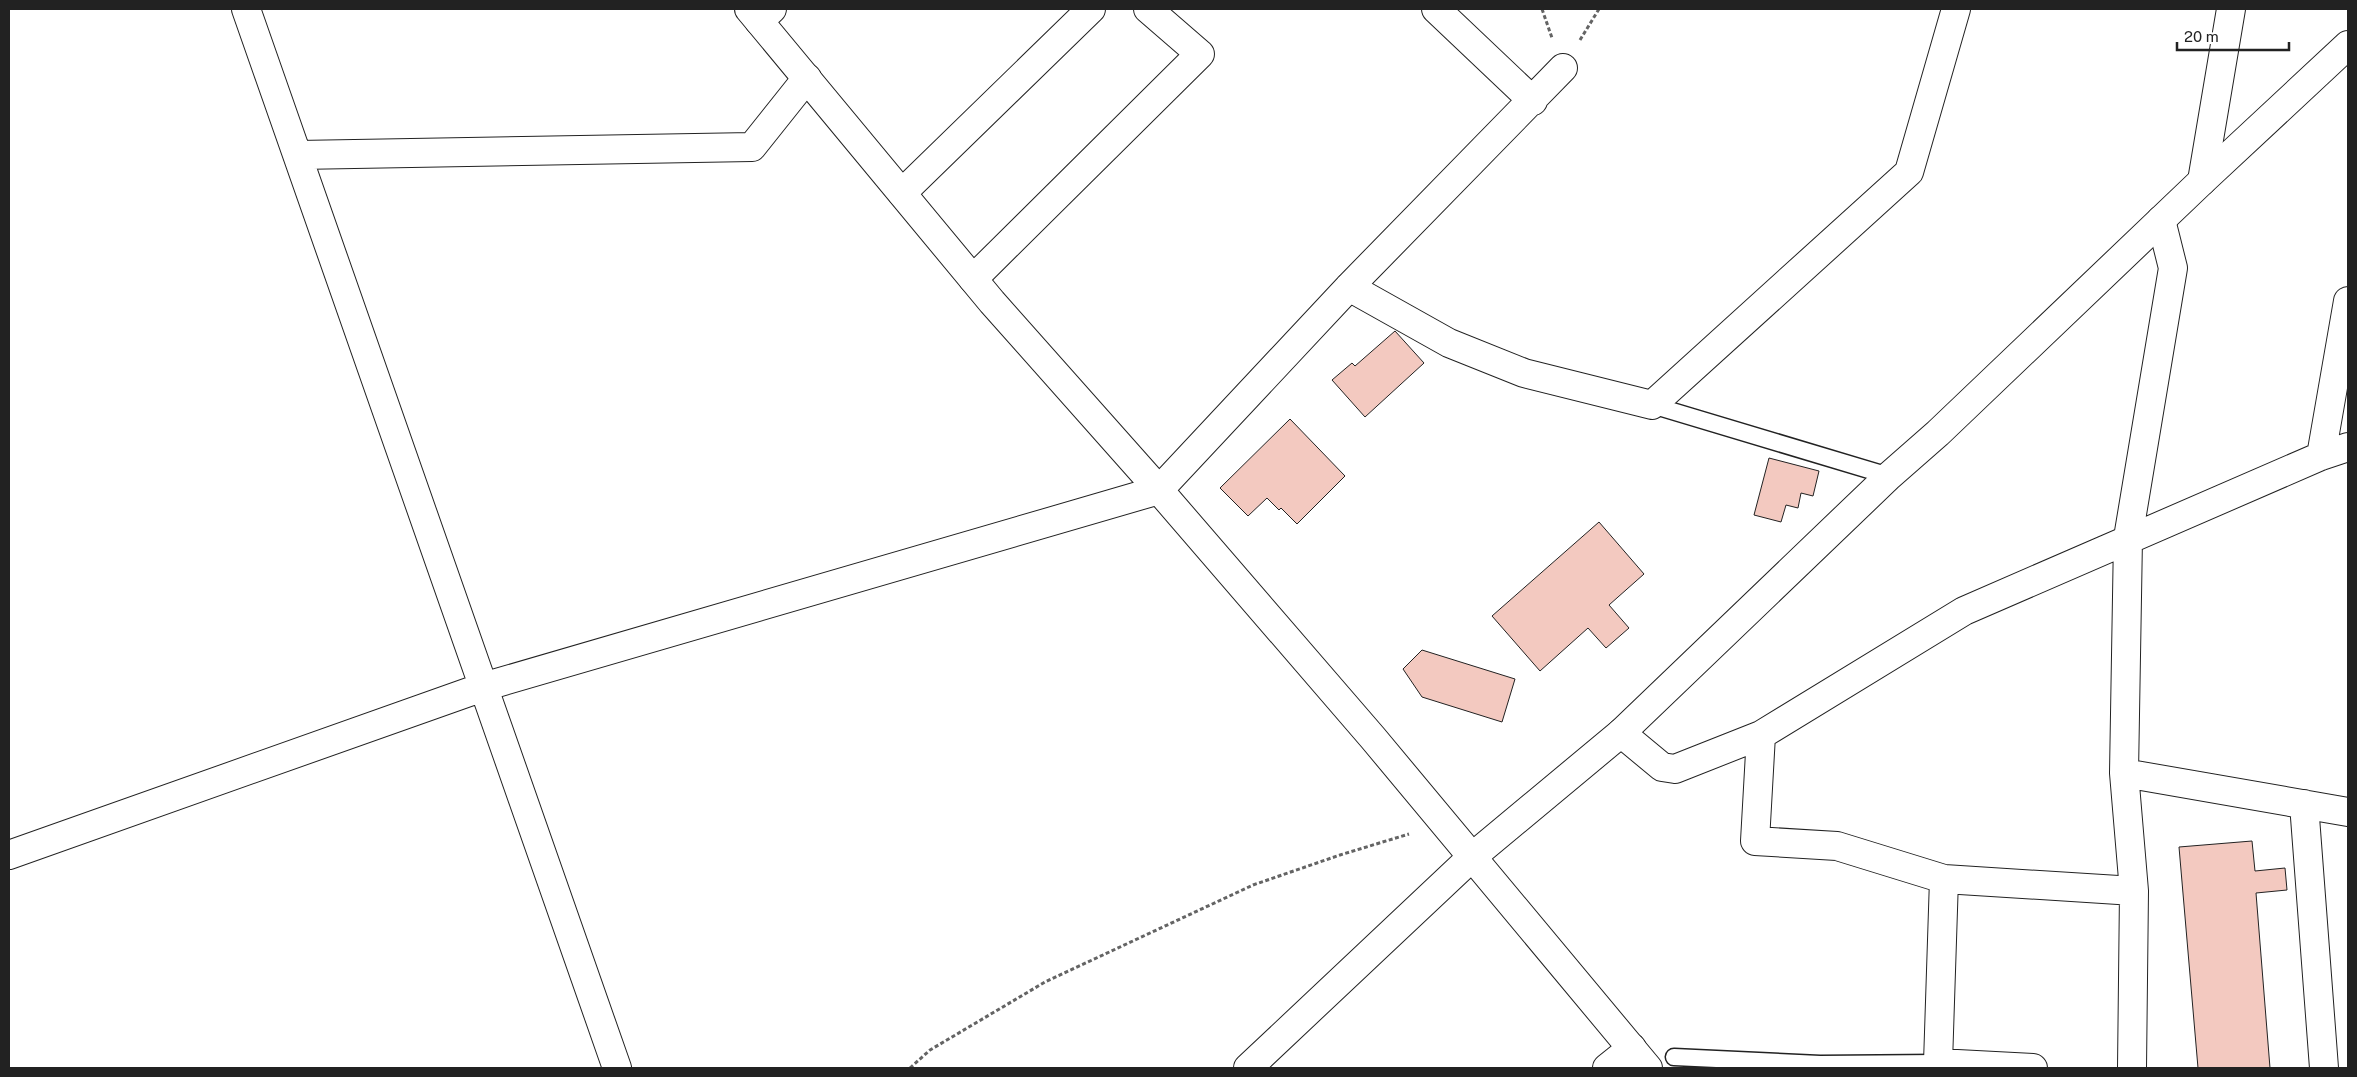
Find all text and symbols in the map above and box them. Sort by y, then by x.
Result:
scale bar [2177,20,2290,52]
text: 20 m [2184,28,2219,45]

